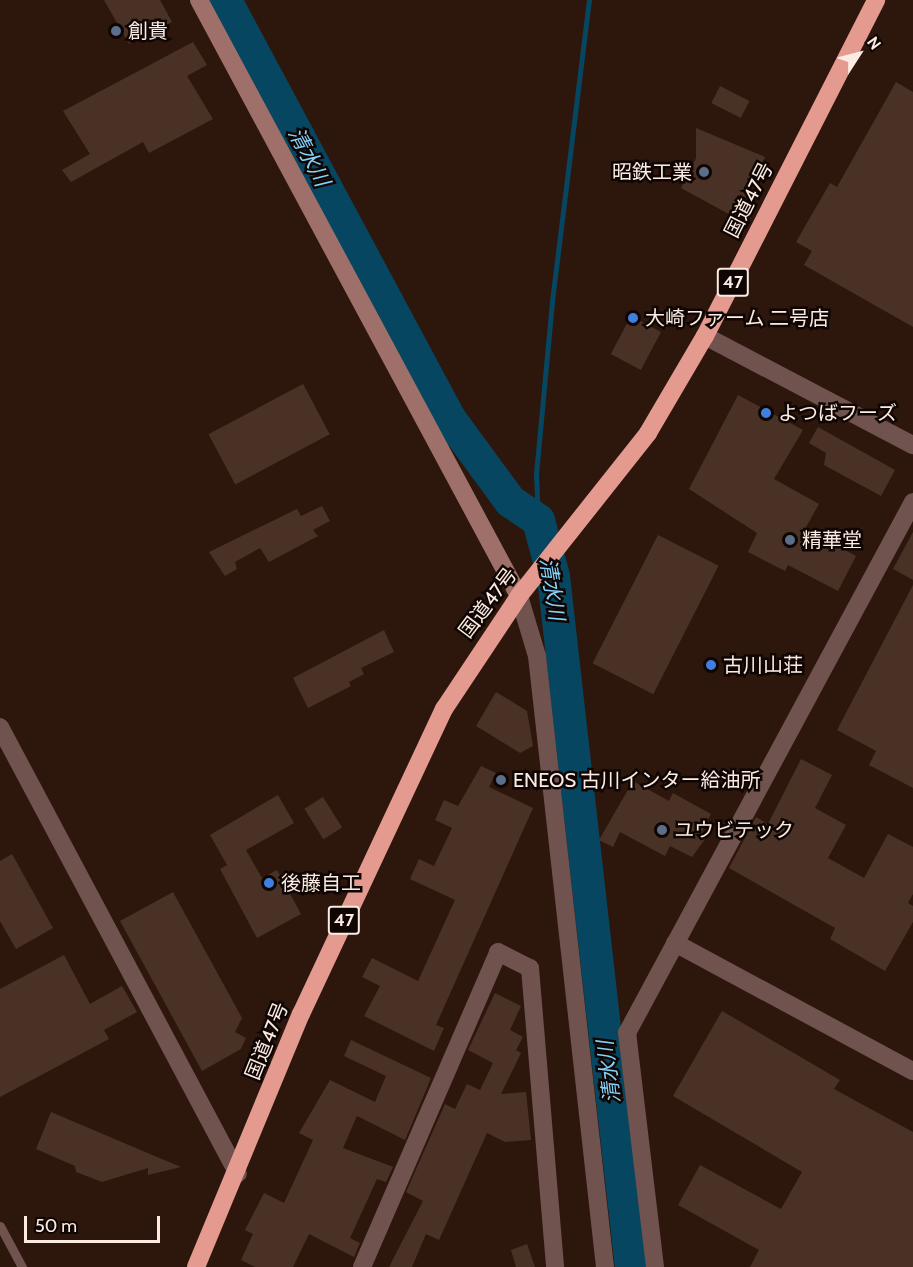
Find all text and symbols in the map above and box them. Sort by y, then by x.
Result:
place label: 創貴 [128,19,168,43]
marker: 創貴 [109,24,123,38]
north arrow [829,24,889,84]
text: N [863,33,885,53]
water label: 清水川 [283,123,335,191]
street label: 国道47号 [720,158,778,242]
place label: 昭鉄工業 [612,160,692,184]
marker: 昭鉄工業 [697,165,711,179]
road number: 47 [716,267,750,297]
place label: 大崎ファーム 二号店 [645,306,829,330]
marker: 大崎ファーム 二号店 [626,311,640,325]
place label: よつばフーズ [778,401,898,425]
marker: よつばフーズ [759,406,773,420]
place label: 精華堂 [802,528,862,552]
marker: 精華堂 [783,533,797,547]
water label: 清水川 [535,556,569,622]
street label: 国道47号 [454,563,522,643]
place label: 古川山荘 [723,653,803,677]
marker: 古川山荘 [704,658,718,672]
place label: ENEOS 古川インター給油所 [513,768,761,792]
marker: ENEOS 古川インター給油所 [494,773,508,787]
place label: ユウビテック [674,818,794,842]
marker: ユウビテック [655,823,669,837]
place label: 後藤自工 [281,871,361,895]
marker: 後藤自工 [262,876,276,890]
road number: 47 [328,905,360,935]
street label: 国道47号 [241,999,293,1083]
water label: 清水川 [593,1039,625,1105]
scale bar [27,1204,164,1242]
text: 50 m [35,1215,77,1237]

